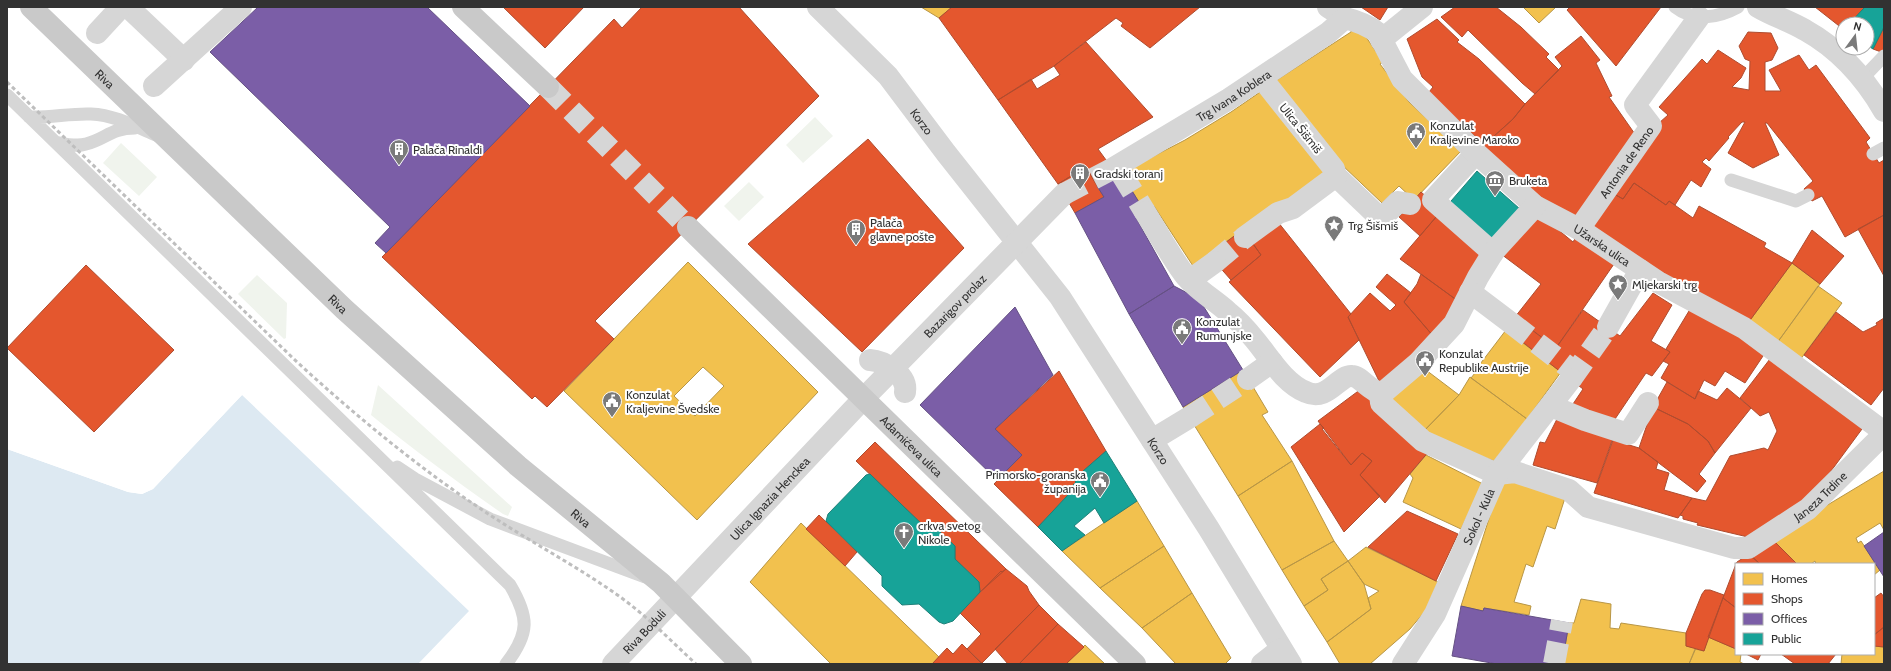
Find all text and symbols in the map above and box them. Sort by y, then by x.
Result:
north arrow [1835,16,1875,56]
text: N [1852,19,1863,34]
street label: Riva [92,66,118,91]
street label: Trg Ivana Koblera [1193,66,1274,125]
street label: Ulica Šišmiš [1276,100,1326,156]
street label: Korzo [907,105,937,138]
place label: Konzulat Kraljevine Maroko [1430,118,1520,147]
public building icon: Konzulat Kraljevine Maroko [1405,121,1427,149]
street label: Antonia de Reno [1596,123,1657,201]
building icon: Palača Rinaldi [388,138,410,166]
place label: Palača Rinaldi [413,142,482,157]
building icon: Gradski toranj [1069,162,1091,190]
place label: Gradski toranj [1094,166,1163,181]
museum icon: Bruketa [1484,169,1506,197]
place label: Bruketa [1509,173,1547,188]
place icon: Trg Šišmiš [1323,214,1345,242]
place label: Palača glavne pošte [870,215,934,244]
building icon: Palača glavne pošte [845,218,867,246]
place label: Trg Šišmiš [1348,218,1398,233]
street label: Užarska ulica [1571,220,1634,269]
street label: Bazarigov prolaz [920,271,989,341]
place icon: Mljekarski trg [1607,273,1629,301]
place label: Mljekarski trg [1632,277,1698,292]
street label: Riva [325,291,351,316]
place label: Konzulat Rumunjske [1196,314,1252,343]
public building icon: Konzulat Rumunjske [1171,317,1193,345]
place label: Konzulat Republike Austrije [1439,346,1529,375]
public building icon: Konzulat Republike Austrije [1414,349,1436,377]
place label: Konzulat Kraljevine Švedske [626,387,719,416]
public building icon: Konzulat Kraljevine Švedske [601,390,623,418]
street label: Adamićeva ulica [877,412,946,480]
street label: Korzo [1145,434,1173,467]
street label: Ulica Ignazia Henckea [726,453,813,543]
place label: Primorsko-goranska županija [985,467,1086,496]
street label: Janeza Trdine [1790,468,1850,524]
public building icon: Primorsko-goranska županija [1089,470,1111,498]
street label: Sokol - Kula [1459,486,1497,547]
street label: Riva [568,505,594,530]
place label: crkva svetog Nikole [918,518,981,547]
church icon: crkva svetog Nikole [893,521,915,549]
legend [1735,563,1875,655]
text: Homes [1771,571,1808,586]
text: Shops [1771,591,1803,606]
street label: Riva Boduli [619,606,669,657]
text: Offices [1771,611,1807,626]
text: Public [1771,631,1802,646]

